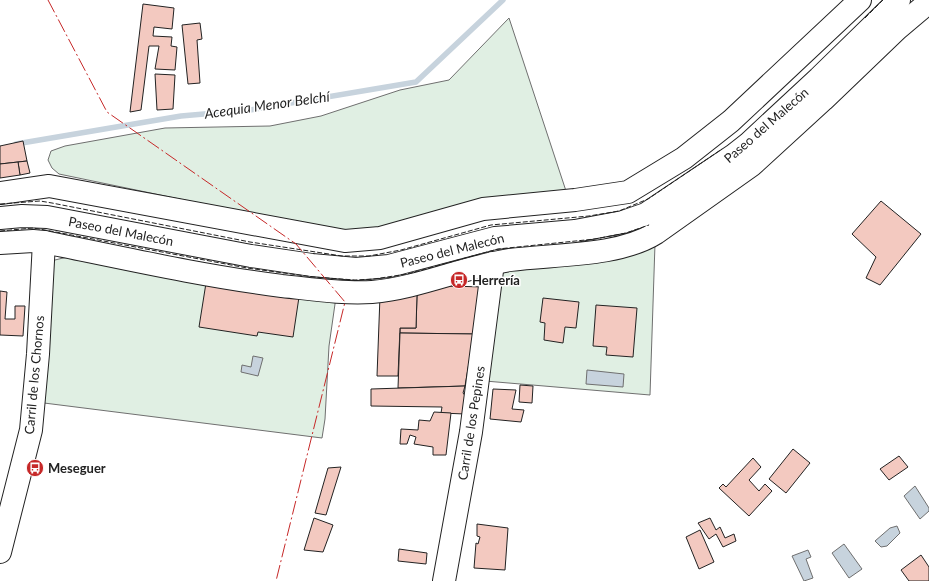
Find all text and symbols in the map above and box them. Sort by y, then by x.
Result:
street label: Paseo del Malecón [720,84,812,166]
water label: Acequia Menor Belchí [202,87,332,122]
street label: Paseo del Malecón [67,213,175,249]
street label: Paseo del Malecón [398,229,506,271]
bus stop icon: Herrería [449,270,469,290]
place label: Herrería [472,272,520,288]
street label: Carril de los Chornos [21,315,47,435]
street label: Carril de los Pepines [454,364,488,481]
bus stop icon: Meseguer [25,458,45,478]
place label: Meseguer [48,460,106,476]

